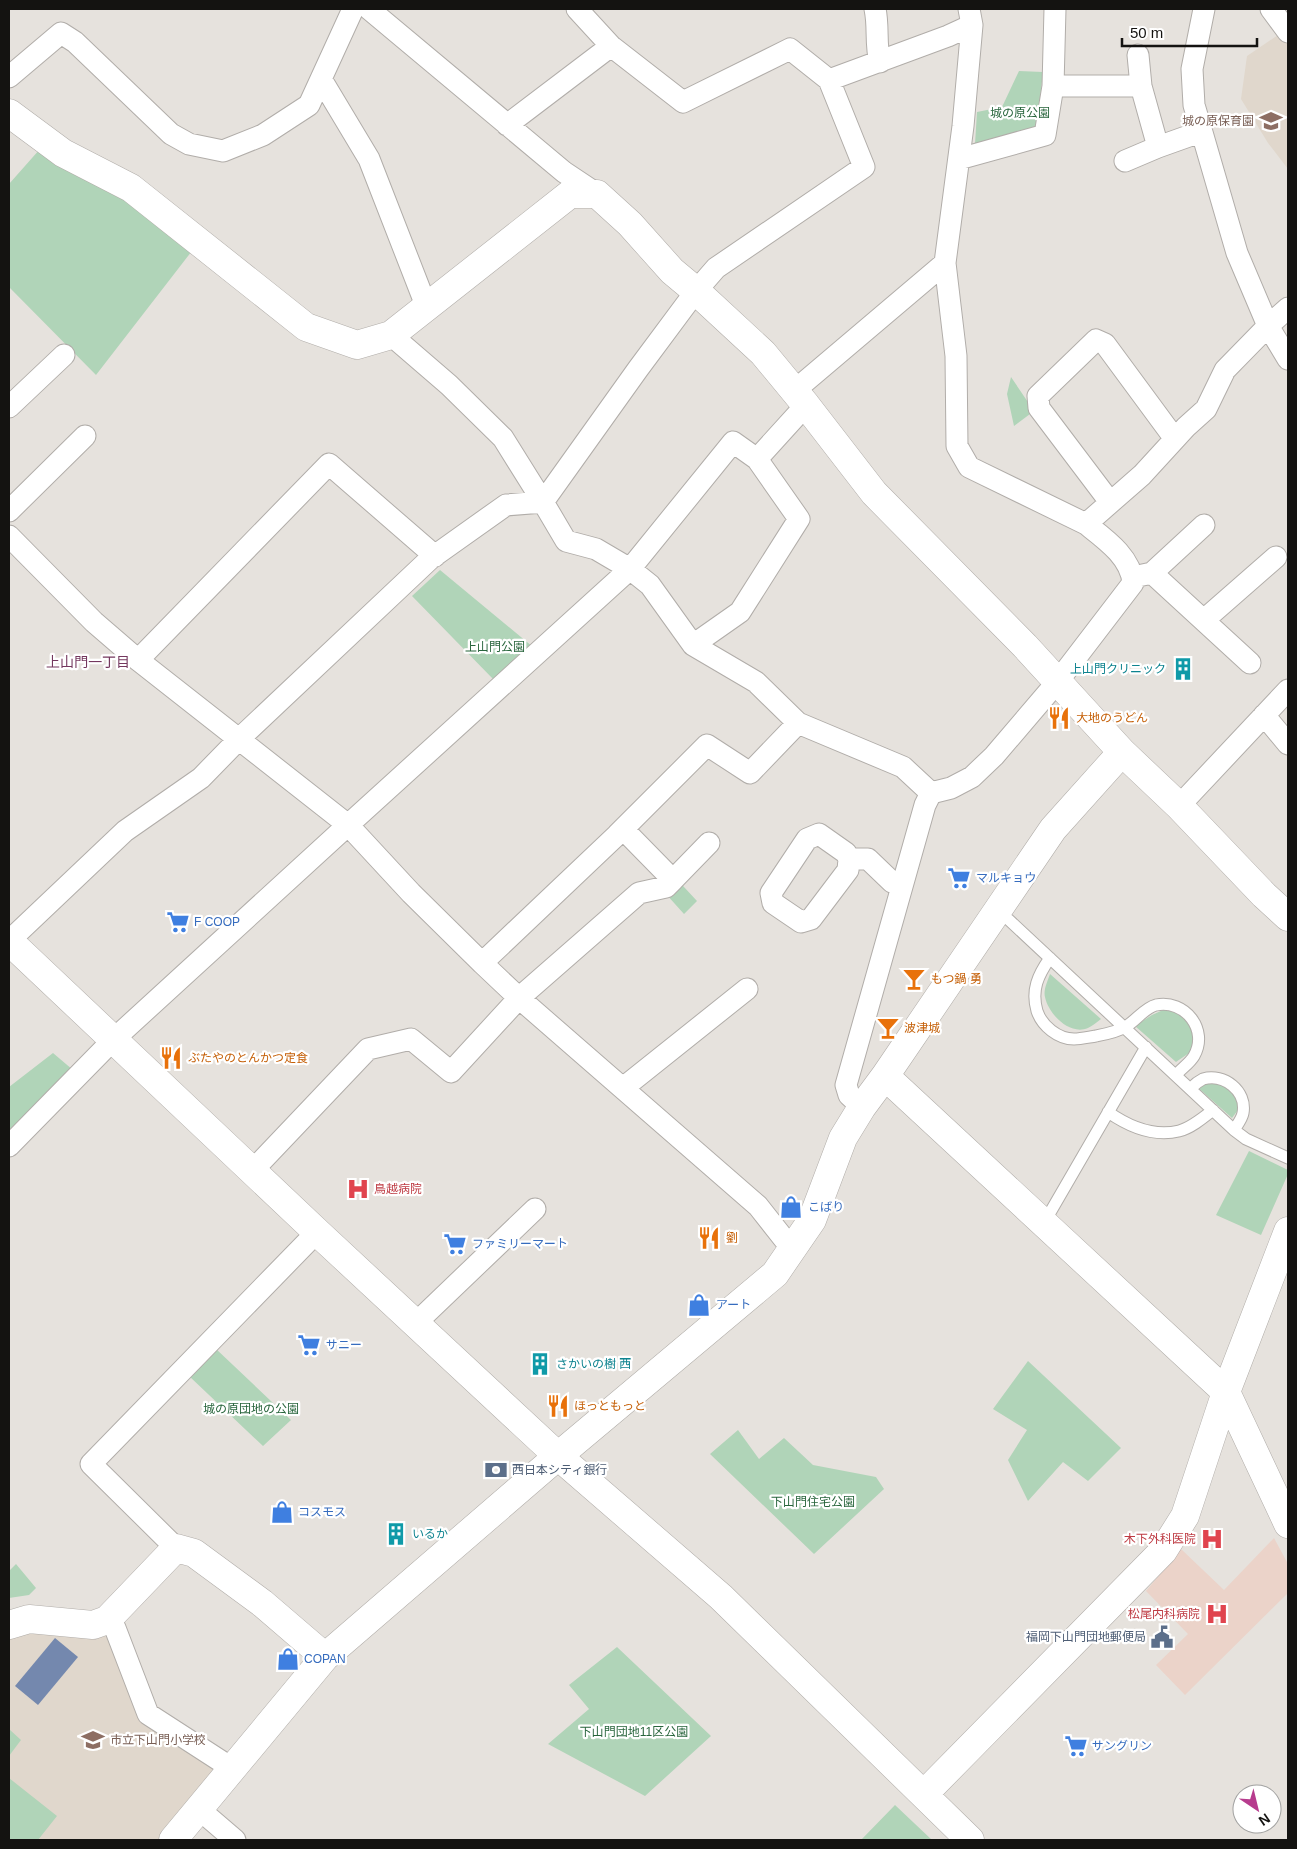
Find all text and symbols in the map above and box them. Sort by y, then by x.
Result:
scale bar [1122,15,1257,47]
text: 50 m [1130,24,1163,41]
park label: 城の原公園 [990,106,1050,120]
school or university icon: 城の原保育園 [1258,108,1284,134]
place label: 城の原保育園 [1182,114,1254,128]
park label: 上山門公園 [465,640,525,654]
district label: 上山門一丁目 [46,654,130,670]
building icon: 上山門クリニック [1170,656,1196,682]
place label: 上山門クリニック [1070,662,1166,676]
restaurant icon: 大地のうどん [1046,705,1072,731]
place label: 大地のうどん [1076,711,1148,725]
supermarket icon: マルキョウ [946,865,972,891]
place label: マルキョウ [976,871,1036,885]
supermarket icon: F COOP [165,909,191,935]
place label: F COOP [194,915,240,929]
bar icon: もつ鍋 勇 [901,966,927,992]
place label: もつ鍋 勇 [931,972,982,986]
bar icon: 波津城 [875,1015,901,1041]
place label: 波津城 [904,1021,940,1035]
restaurant icon: ぶたやのとんかつ定食 [158,1045,184,1071]
place label: ぶたやのとんかつ定食 [188,1051,308,1065]
hospital icon: 鳥越病院 [345,1176,371,1202]
place label: 鳥越病院 [374,1182,422,1196]
shop icon: こばり [778,1194,804,1220]
place label: こばり [808,1200,844,1214]
restaurant icon: 劉 [696,1225,722,1251]
supermarket icon: ファミリーマート [442,1231,468,1257]
place label: 劉 [726,1231,738,1245]
place label: ファミリーマート [472,1237,568,1251]
shop icon: アート [686,1292,712,1318]
place label: アート [716,1298,751,1312]
supermarket icon: サニー [296,1332,322,1358]
place label: サニー [326,1338,362,1352]
building icon: さかいの樹 西 [527,1351,553,1377]
place label: さかいの樹 西 [556,1357,631,1371]
restaurant icon: ほっともっと [545,1393,571,1419]
place label: ほっともっと [574,1399,646,1413]
park label: 城の原団地の公園 [203,1402,299,1416]
bank icon: 西日本シティ銀行 [483,1457,509,1483]
place label: 西日本シティ銀行 [512,1463,607,1477]
park label: 下山門住宅公園 [771,1495,855,1509]
shop icon: コスモス [269,1499,295,1525]
place label: コスモス [298,1505,346,1519]
building icon: いるか [383,1521,409,1547]
hospital icon: 木下外科医院 [1199,1526,1225,1552]
place label: いるか [412,1527,448,1541]
place label: 木下外科医院 [1124,1532,1196,1546]
hospital icon: 松尾内科病院 [1204,1601,1230,1627]
place label: 松尾内科病院 [1128,1607,1200,1621]
public building icon: 福岡下山門団地郵便局 [1149,1624,1175,1650]
place label: 福岡下山門団地郵便局 [1026,1630,1146,1644]
shop icon: COPAN [275,1646,301,1672]
place label: COPAN [304,1652,346,1666]
park label: 下山門団地11区公園 [580,1725,688,1739]
school or university icon: 市立下山門小学校 [80,1727,106,1753]
place label: 市立下山門小学校 [110,1733,206,1747]
supermarket icon: サングリン [1063,1733,1089,1759]
place label: サングリン [1092,1739,1152,1753]
north arrow [1232,1784,1282,1834]
text: N [1256,1810,1273,1829]

